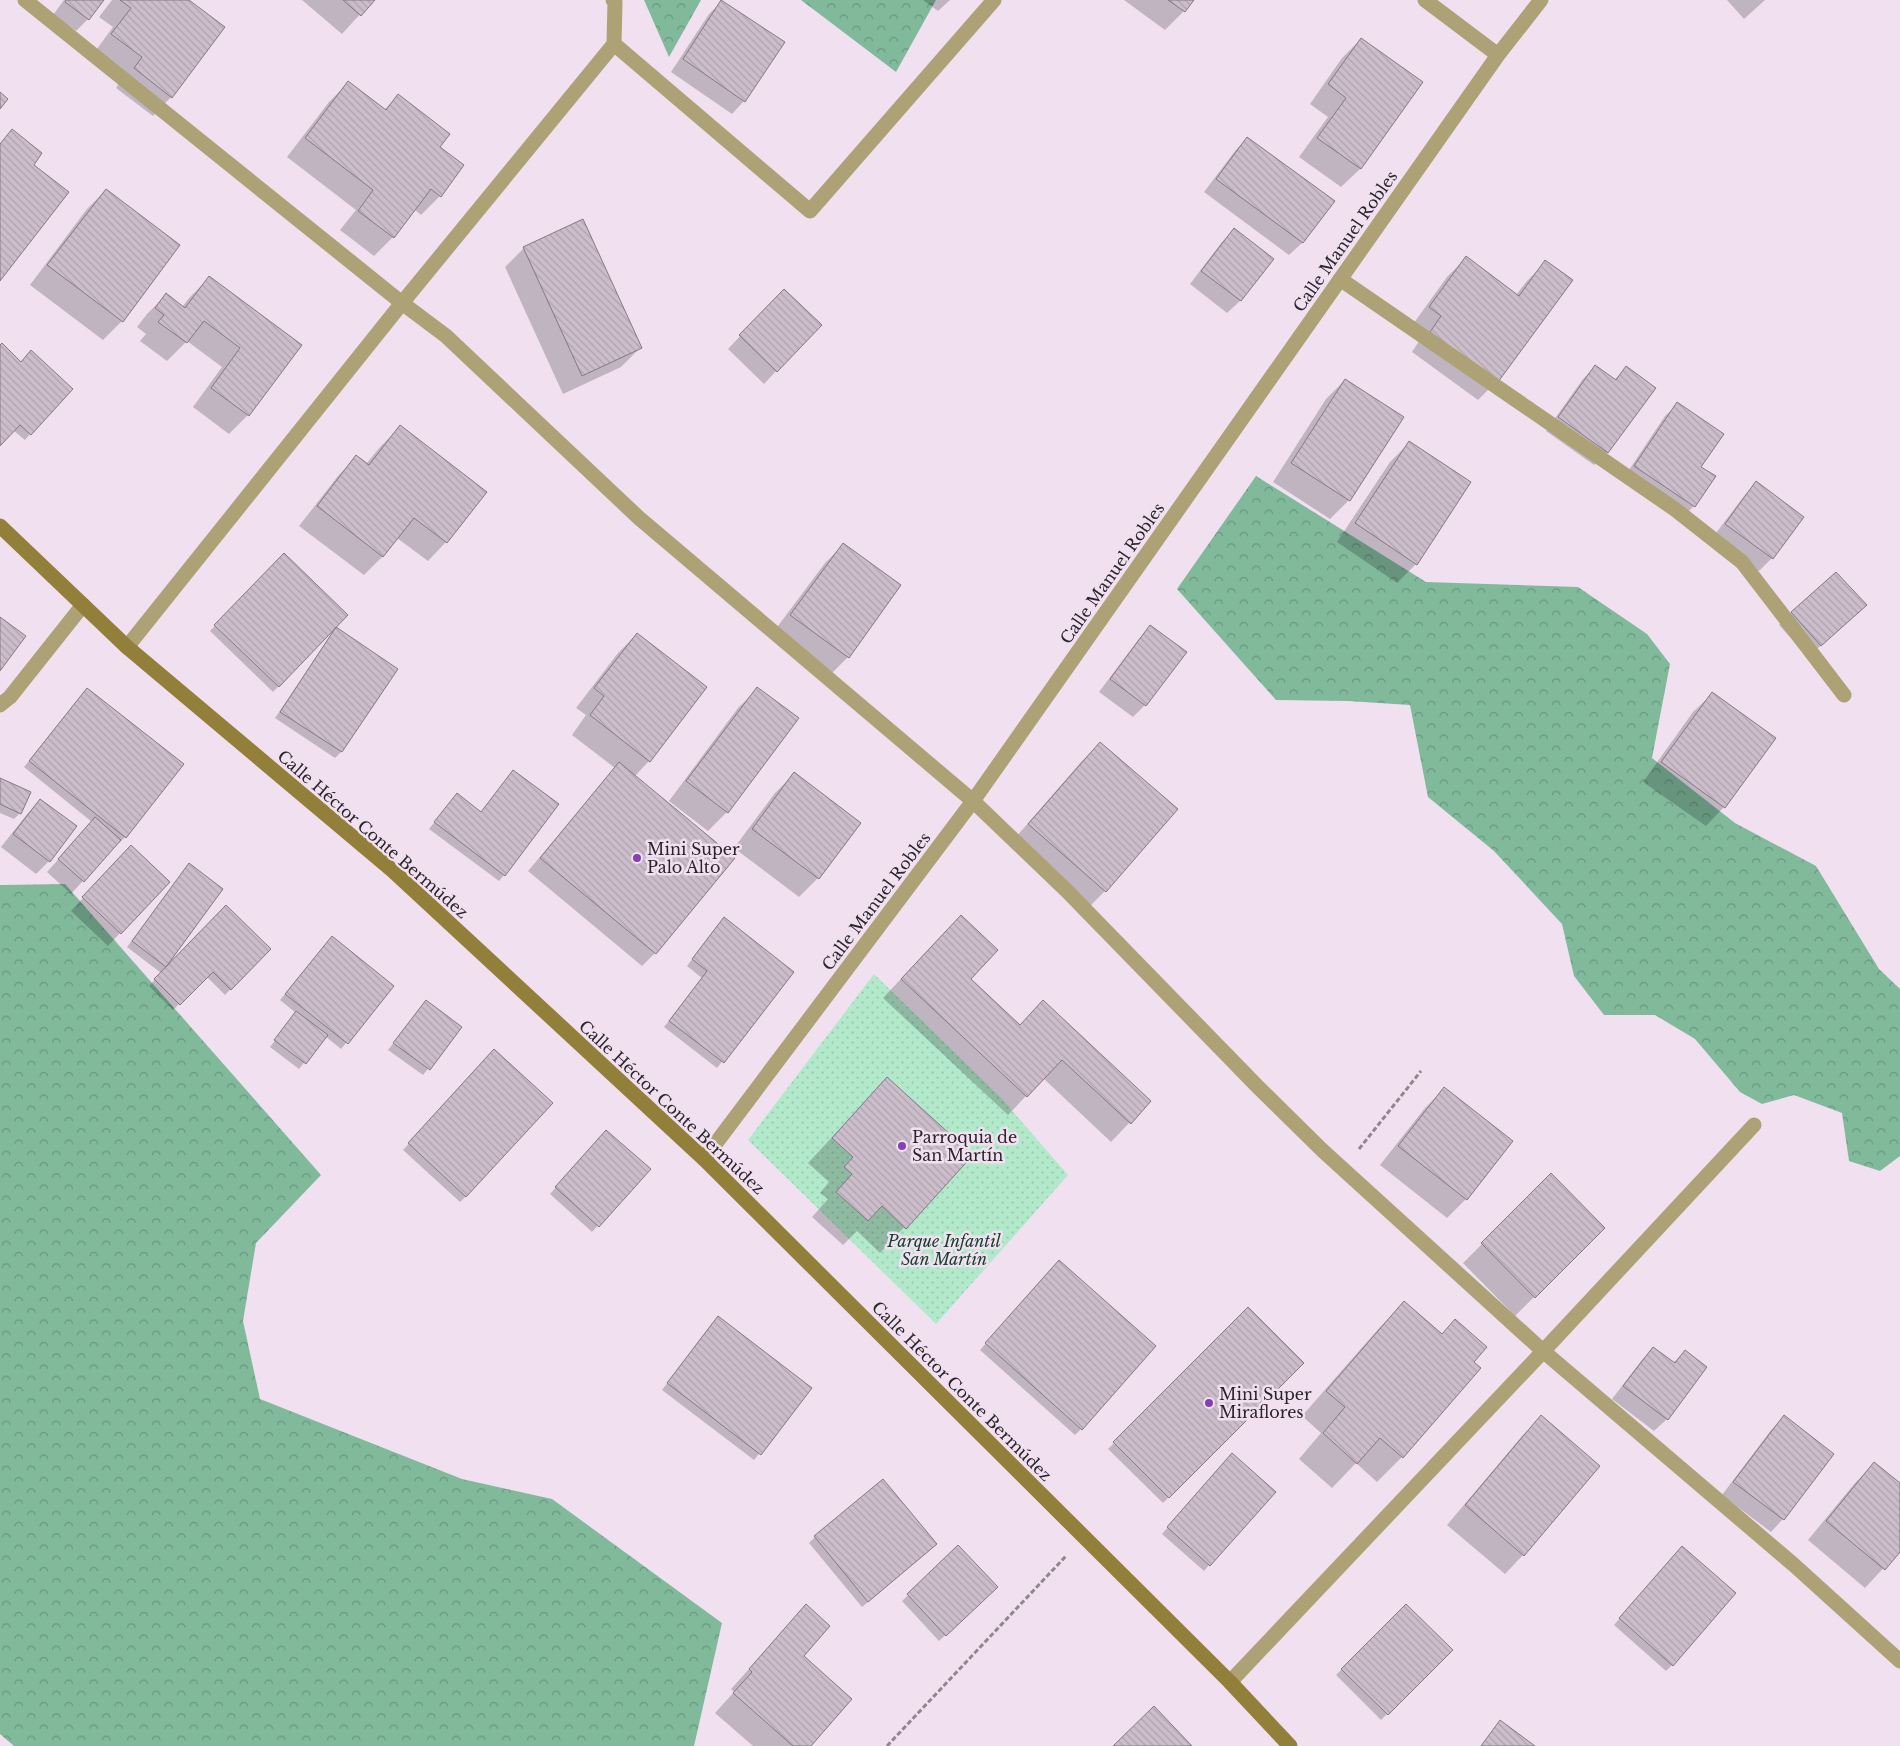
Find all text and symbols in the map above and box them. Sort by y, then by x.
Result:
street label: Calle Manuel Robles [1289,167,1401,315]
street label: Calle Manuel Robles [1056,499,1168,647]
street label: Calle Héctor Conte Bermúdez [273,746,473,922]
street label: Calle Manuel Robles [817,828,935,974]
place label: Mini Super Palo Alto [647,839,740,877]
marker: Mini Super Palo Alto [631,852,643,864]
street label: Calle Héctor Conte Bermúdez [575,1016,769,1198]
place label: Parroquia de San Martín [912,1127,1017,1165]
marker: Parroquia de San Martín [896,1140,908,1152]
park label: Parque Infantil San Martín [886,1231,1002,1269]
street label: Calle Héctor Conte Bermúdez [868,1297,1056,1485]
place label: Mini Super Miraflores [1219,1384,1312,1422]
marker: Mini Super Miraflores [1203,1397,1215,1409]

